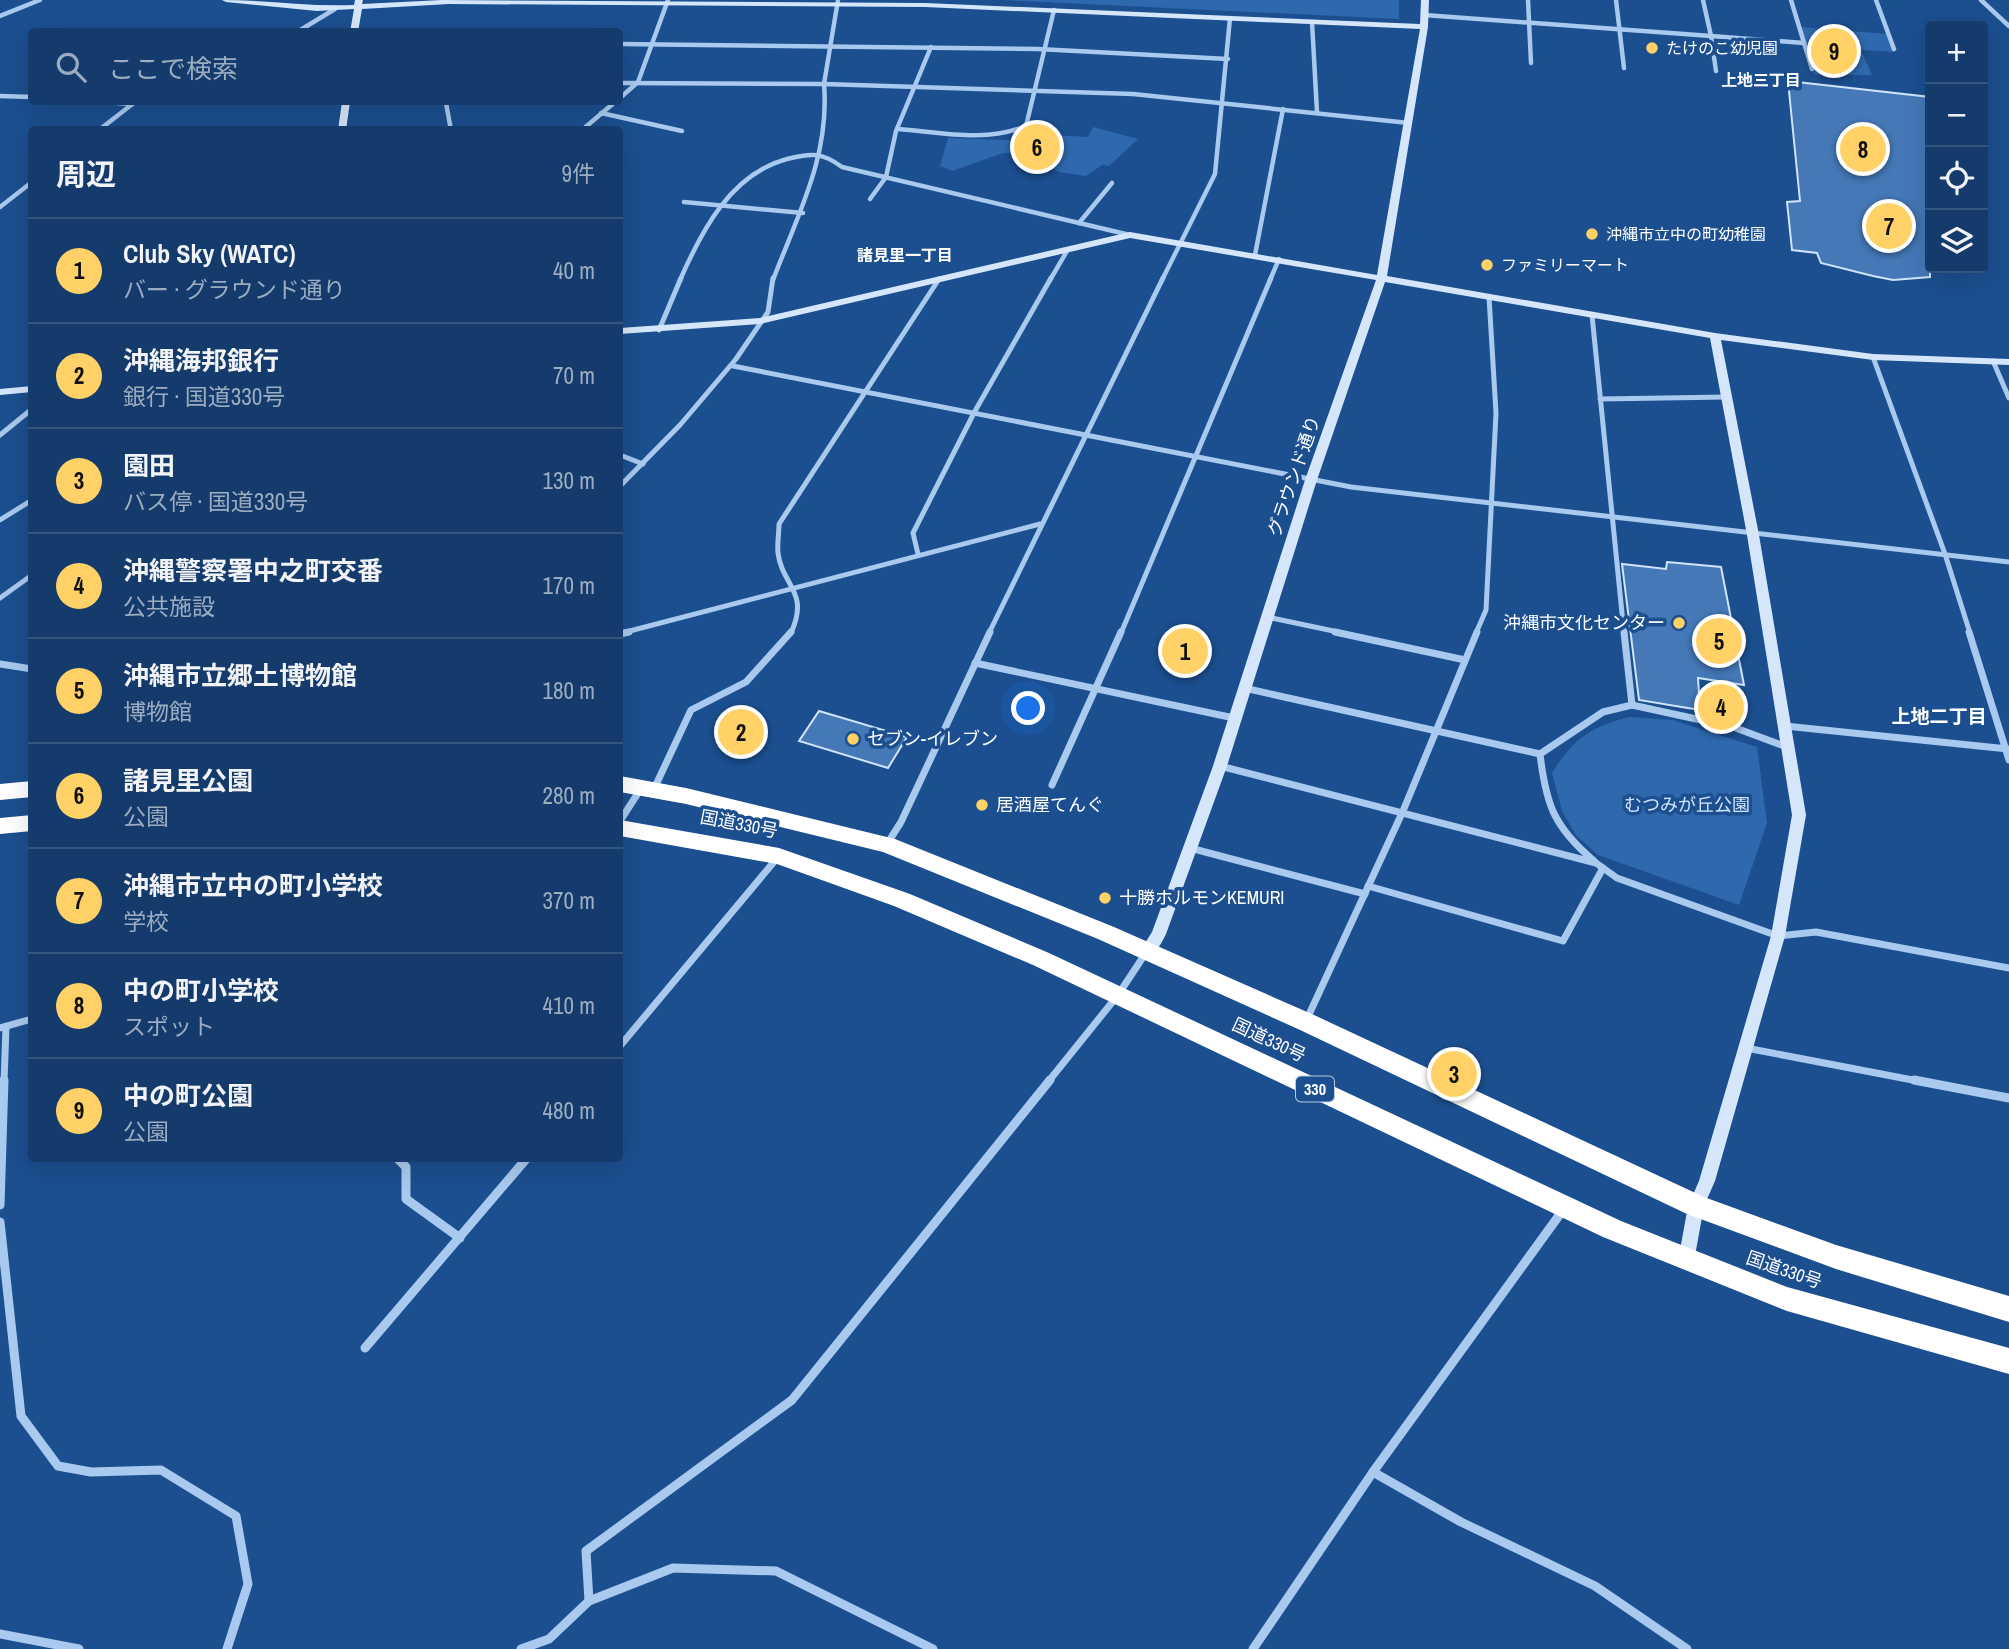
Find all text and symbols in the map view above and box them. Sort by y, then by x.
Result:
map controls [1925,21,1988,273]
button: + [1925,21,1988,84]
pin: 9 [1811,25,1857,77]
search box [28,28,623,105]
place label: たけのこ幼児園 [1666,37,1778,59]
marker: たけのこ幼児園 [1644,40,1660,56]
icon: search [52,48,90,86]
text: ここで検索 [108,51,238,86]
district label: 上地三丁目 [1721,69,1801,91]
button: − [1925,84,1988,147]
pin: 6 [1014,121,1060,173]
pin: 8 [1840,123,1886,175]
button: locate [1925,147,1988,210]
text: 周辺 [56,154,116,194]
text: 9件 [562,158,595,189]
pin: 7 [1866,200,1912,252]
button: layers [1925,210,1988,273]
place label: 沖縄市立中の町幼稚園 [1606,223,1766,245]
marker: 沖縄市立中の町幼稚園 [1584,226,1600,242]
text: Club Sky (WATC) [123,236,296,271]
district label: 諸見里一丁目 [857,244,953,266]
place label: ファミリーマート [1501,254,1629,276]
text: 1 [74,255,84,286]
text: 40 m [553,255,595,286]
marker: ファミリーマート [1479,257,1495,273]
text: バー · グラウンド通り [123,274,346,305]
text: 沖縄海邦銀行 [123,343,279,378]
text: 2 [74,360,84,391]
text: 70 m [553,360,595,391]
text: 銀行 · 国道330号 [123,381,285,412]
street label: グラウンド通り [1261,412,1326,539]
text: 園田 [123,448,175,483]
text: 3 [74,465,84,496]
text: 130 m [543,465,595,496]
text: バス停 · 国道330号 [123,486,308,517]
text: 沖縄警察署中之町交番 [123,553,383,588]
text: 4 [74,570,84,601]
text: 170 m [543,570,595,601]
text: 公共施設 [123,591,215,622]
place label: 沖縄市文化センター [1503,610,1665,635]
marker: 沖縄市文化センター [1671,615,1687,631]
pin: 5 [1696,615,1742,667]
pin: 1 [1162,625,1208,677]
text: 沖縄市立郷土博物館 [123,658,357,693]
text: 5 [74,675,84,706]
text: 180 m [543,675,595,706]
pin: 4 [1698,681,1744,733]
your location [1011,691,1045,725]
text: 博物館 [123,696,192,727]
district label: 上地二丁目 [1891,703,1987,729]
pin: 2 [718,706,764,758]
place label: セブン-イレブン [867,726,998,751]
marker: セブン-イレブン [845,731,861,747]
text: 諸見里公園 [123,763,253,798]
text: 6 [74,780,84,811]
text: 280 m [543,780,595,811]
place label: 居酒屋てんぐ [996,792,1104,817]
park label: むつみが丘公園 [1624,792,1750,817]
marker: 居酒屋てんぐ [974,797,990,813]
text: 公園 [123,801,169,832]
street label: 国道330号 [698,804,780,843]
text: 沖縄市立中の町小学校 [123,868,383,903]
text: 7 [74,885,84,916]
text: 370 m [543,885,595,916]
place label: 十勝ホルモンKEMURI [1119,885,1284,910]
marker: 十勝ホルモンKEMURI [1097,890,1113,906]
text: 学校 [123,906,169,937]
text: 中の町小学校 [123,973,279,1008]
text: 8 [74,990,84,1021]
text: 410 m [543,990,595,1021]
text: スポット [123,1011,215,1042]
street label: 国道330号 [1228,1012,1310,1067]
pin: 3 [1431,1048,1477,1100]
road number: 330 [1296,1077,1334,1102]
text: 中の町公園 [123,1078,253,1113]
text: 9 [74,1095,84,1126]
text: 480 m [543,1095,595,1126]
text: 公園 [123,1116,169,1147]
street label: 国道330号 [1743,1245,1825,1294]

